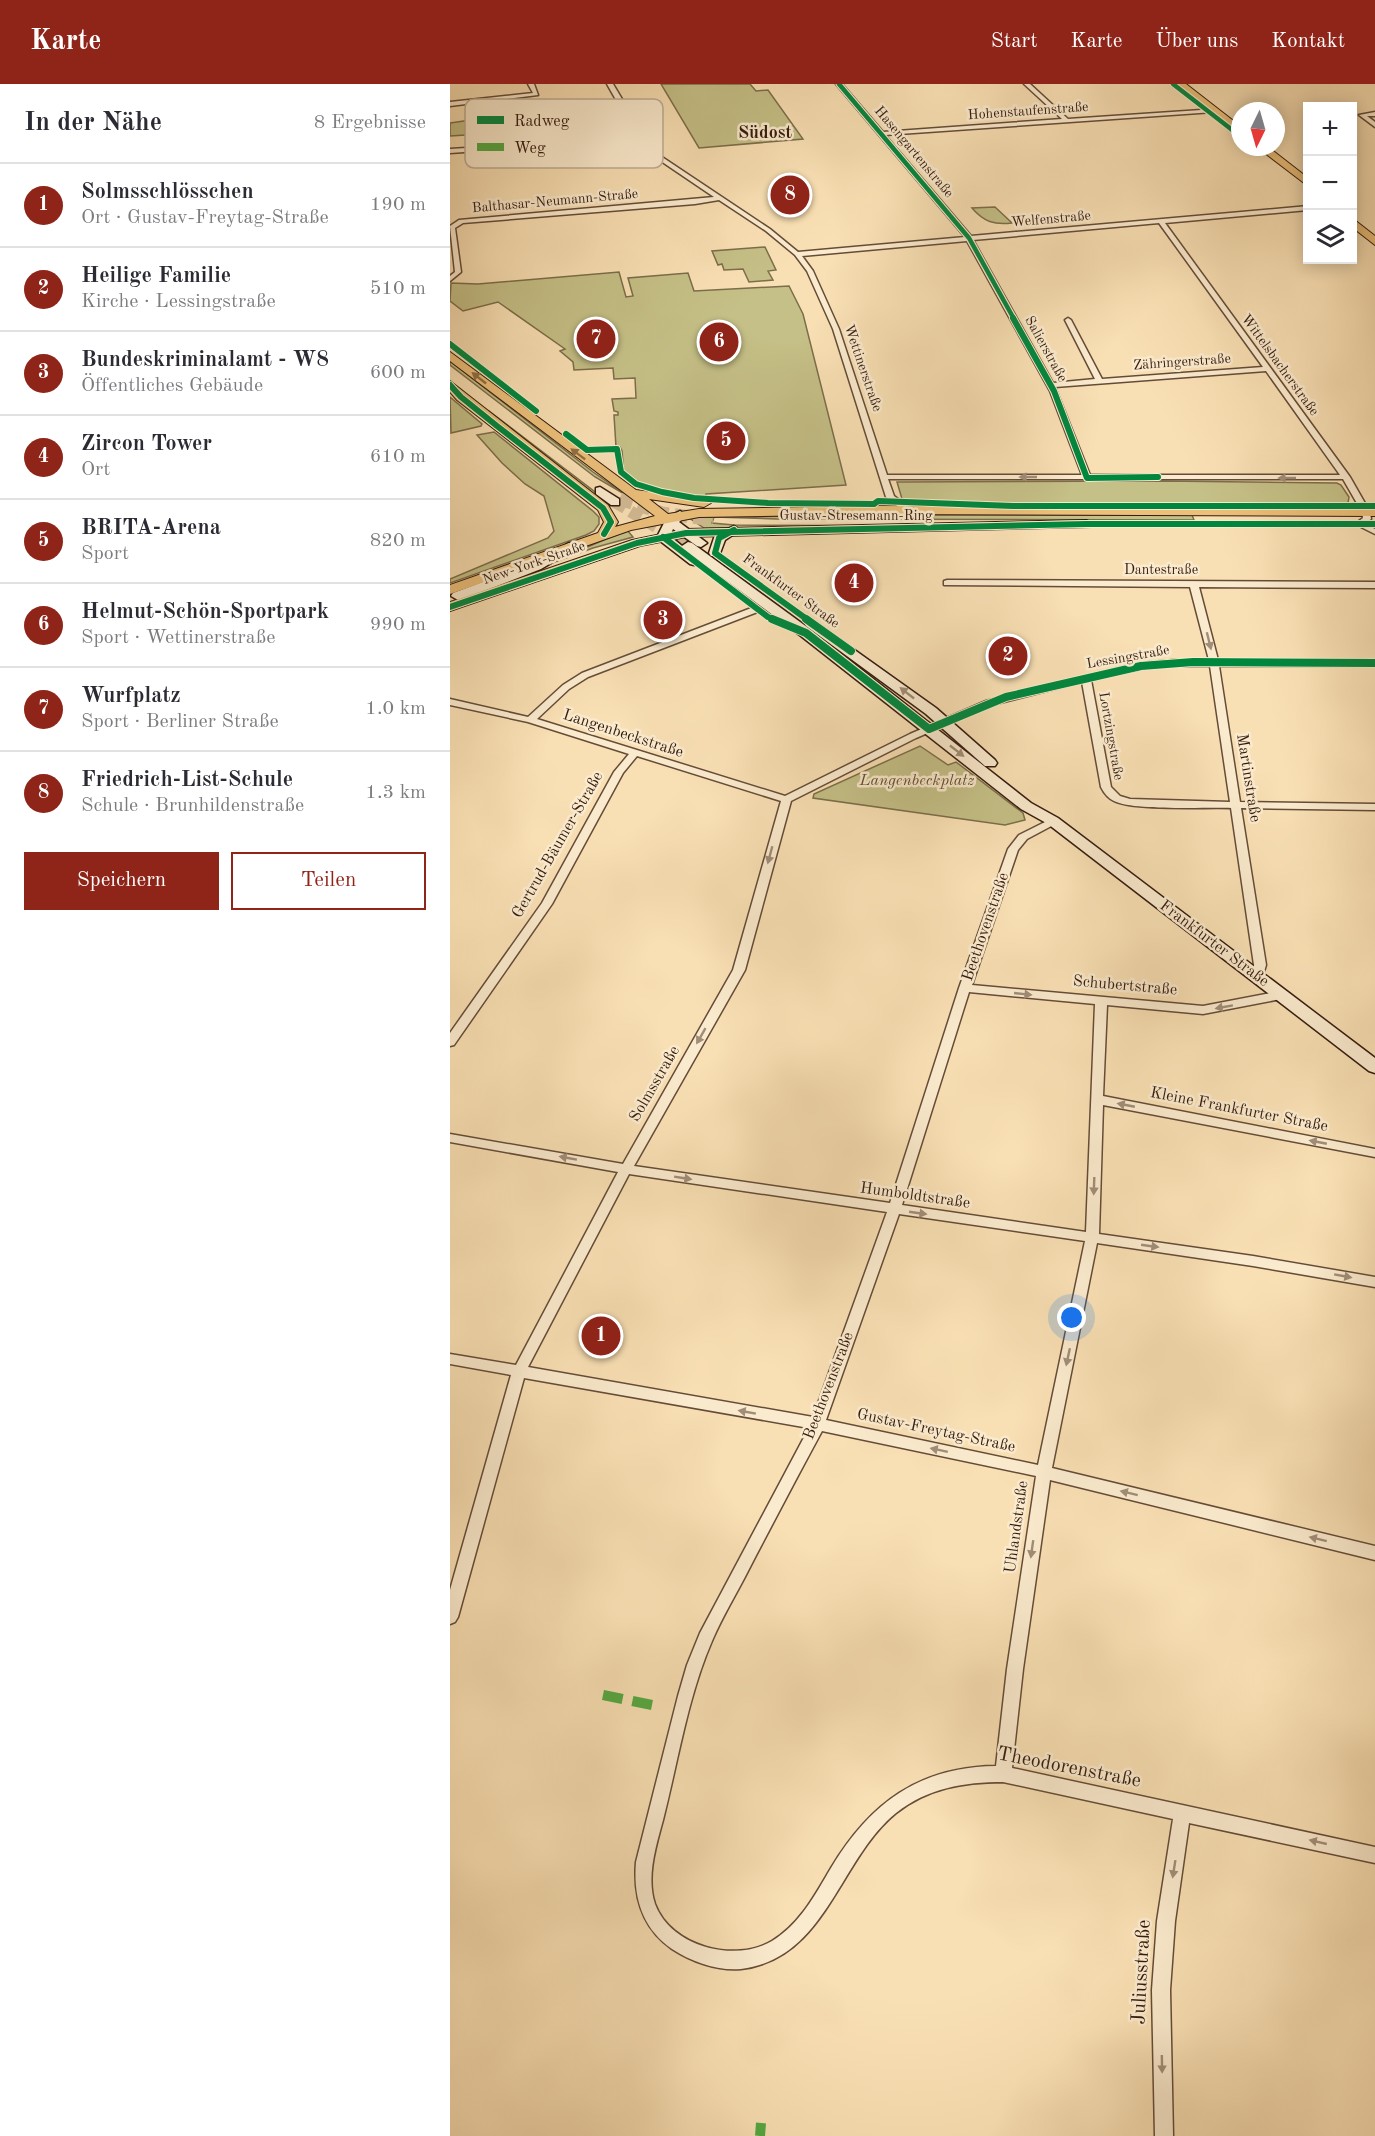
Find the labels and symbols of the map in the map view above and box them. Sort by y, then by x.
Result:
legend [465,99,663,168]
street label: Hohenstaufenstraße [967,100,1089,122]
north arrow [1231,102,1285,156]
street label: Hasengartenstraße [872,104,956,200]
text: Radweg [514,114,570,130]
district label: Südost [738,124,793,142]
text: Weg [514,141,546,157]
pin: 8 [770,172,810,218]
street label: Balthasar-Neumann-Straße [471,187,639,215]
street label: Welfenstraße [1011,209,1091,229]
street label: Wittelsbacherstraße [1239,312,1321,418]
street label: Salierstraße [1022,314,1070,384]
pin: 7 [576,316,616,362]
pin: 6 [700,320,738,364]
street label: Wettinerstraße [842,323,884,413]
street label: Zähringerstraße [1133,352,1231,372]
one-way arrow [472,372,487,384]
pin: 5 [706,418,746,464]
one-way arrow [570,448,585,460]
one-way arrow [1019,472,1038,482]
one-way arrow [1278,473,1297,483]
street label: Gustav-Stresemann-Ring [779,509,933,523]
street label: New-York-Straße [481,539,587,587]
street label: Frankfurter Straße [740,551,842,631]
pin: 4 [834,560,874,606]
street label: Dantestraße [1124,563,1198,577]
pin: 3 [644,598,682,642]
one-way arrow [1204,631,1214,650]
pin: 2 [988,634,1028,678]
street label: Lessingstraße [1085,643,1171,671]
one-way arrow [900,687,915,699]
street label: Lortzingstraße [1096,691,1126,781]
street label: Langenbeckstraße [561,707,685,761]
street label: Martinstraße [1233,733,1263,823]
one-way arrow [949,744,965,757]
street label: Gertrud-Bäumer-Straße [510,769,606,921]
park label: Langenbeckplatz [859,773,974,789]
one-way arrow [765,846,775,864]
street label: Beethovenstraße [960,871,1012,983]
street label: Frankfurter Straße [1156,898,1272,990]
street label: Schubertstraße [1072,973,1178,999]
one-way arrow [1014,989,1033,998]
one-way arrow [1214,1003,1233,1012]
one-way arrow [696,1028,706,1045]
street label: Solmsstraße [627,1043,683,1125]
street label: Kleine Frankfurter Straße [1149,1085,1329,1135]
one-way arrow [1116,1100,1135,1109]
one-way arrow [1308,1137,1327,1146]
one-way arrow [558,1154,577,1163]
one-way arrow [674,1174,693,1183]
one-way arrow [1089,1176,1099,1195]
street label: Humboldtstraße [859,1180,971,1212]
one-way arrow [908,1209,927,1218]
one-way arrow [1141,1242,1160,1251]
one-way arrow [1334,1272,1353,1281]
your location [1057,1303,1086,1332]
pin: 1 [582,1314,620,1358]
street label: Beethovenstraße [801,1330,857,1442]
one-way arrow [1062,1348,1072,1366]
street label: Gustav-Freytag-Straße [855,1406,1017,1456]
one-way arrow [738,1407,757,1416]
one-way arrow [929,1445,948,1454]
street label: Uhlandstraße [1003,1480,1031,1574]
one-way arrow [1120,1487,1138,1497]
one-way arrow [1309,1534,1327,1544]
one-way arrow [1028,1539,1037,1558]
street label: Theodorenstraße [995,1744,1143,1792]
one-way arrow [1309,1836,1327,1846]
one-way arrow [1169,1860,1178,1879]
street label: Juliusstraße [1129,1919,1155,2025]
one-way arrow [1157,2054,1167,2073]

